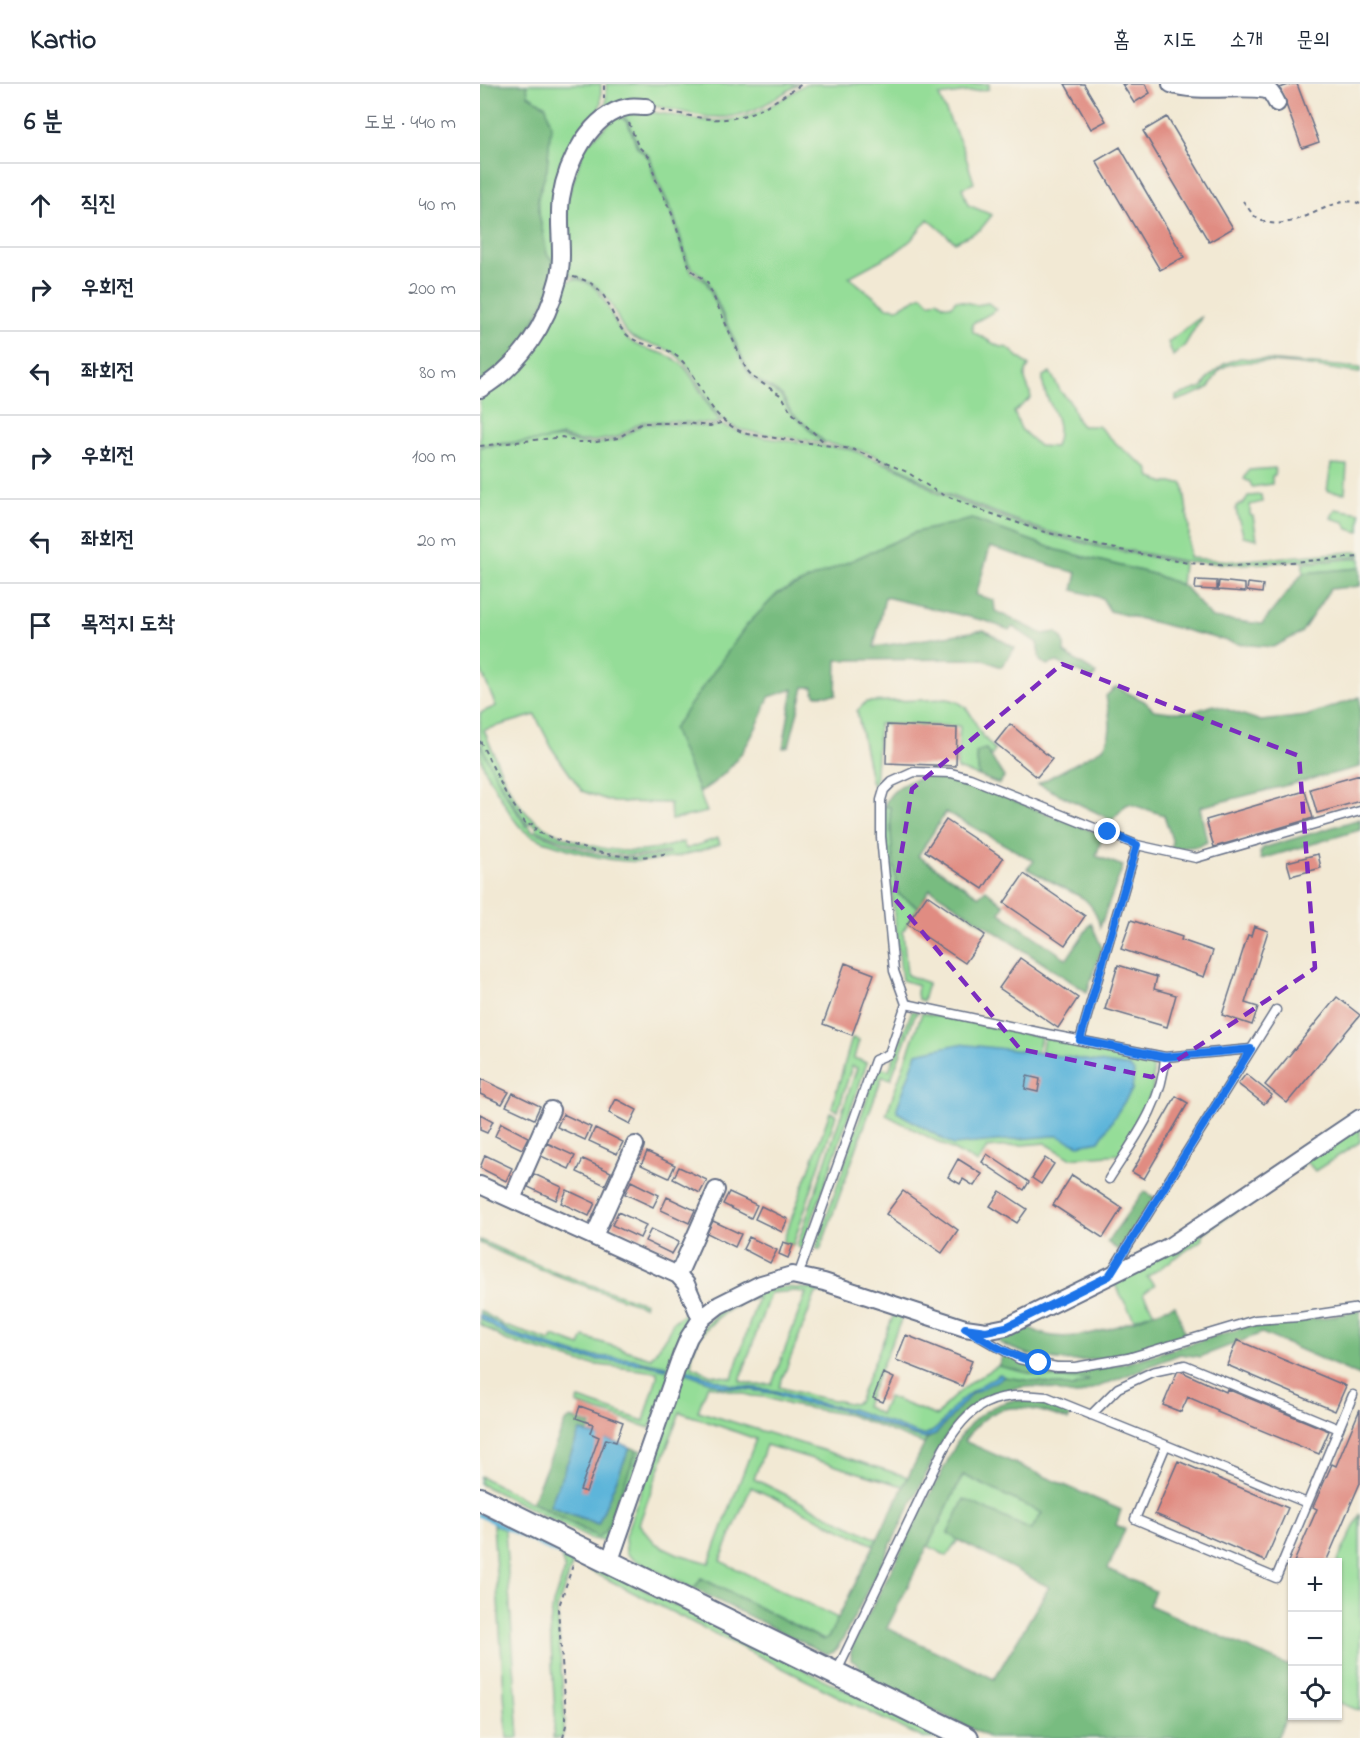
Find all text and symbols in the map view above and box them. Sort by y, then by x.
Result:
text: Kartio [30,21,96,62]
text: 홈 [1113,26,1130,56]
text: 지도 [1163,26,1196,56]
text: 소개 [1229,26,1263,56]
text: 문의 [1296,26,1330,56]
text: 6 분 [24,104,63,142]
text: 도보 · 440 m [364,109,456,138]
icon: ahead [24,189,57,222]
text: 직진 [81,189,116,221]
text: 40 m [419,191,456,220]
icon: right [24,273,57,306]
text: 우회전 [81,273,134,305]
text: 200 m [408,275,456,304]
icon: left [24,357,57,390]
text: 좌회전 [81,357,134,389]
text: 80 m [419,359,456,388]
icon: right [24,441,57,474]
text: 우회전 [81,441,134,473]
text: 100 m [412,443,456,472]
icon: left [24,525,57,558]
text: 좌회전 [81,525,134,557]
text: 20 m [417,527,456,556]
icon: arrive [24,609,57,642]
text: 목적지 도착 [81,609,175,641]
route end [1094,818,1120,844]
route start [1025,1349,1051,1375]
map controls [1288,1558,1342,1720]
button: + [1288,1558,1342,1612]
button: − [1288,1612,1342,1666]
button: locate [1288,1666,1342,1720]

